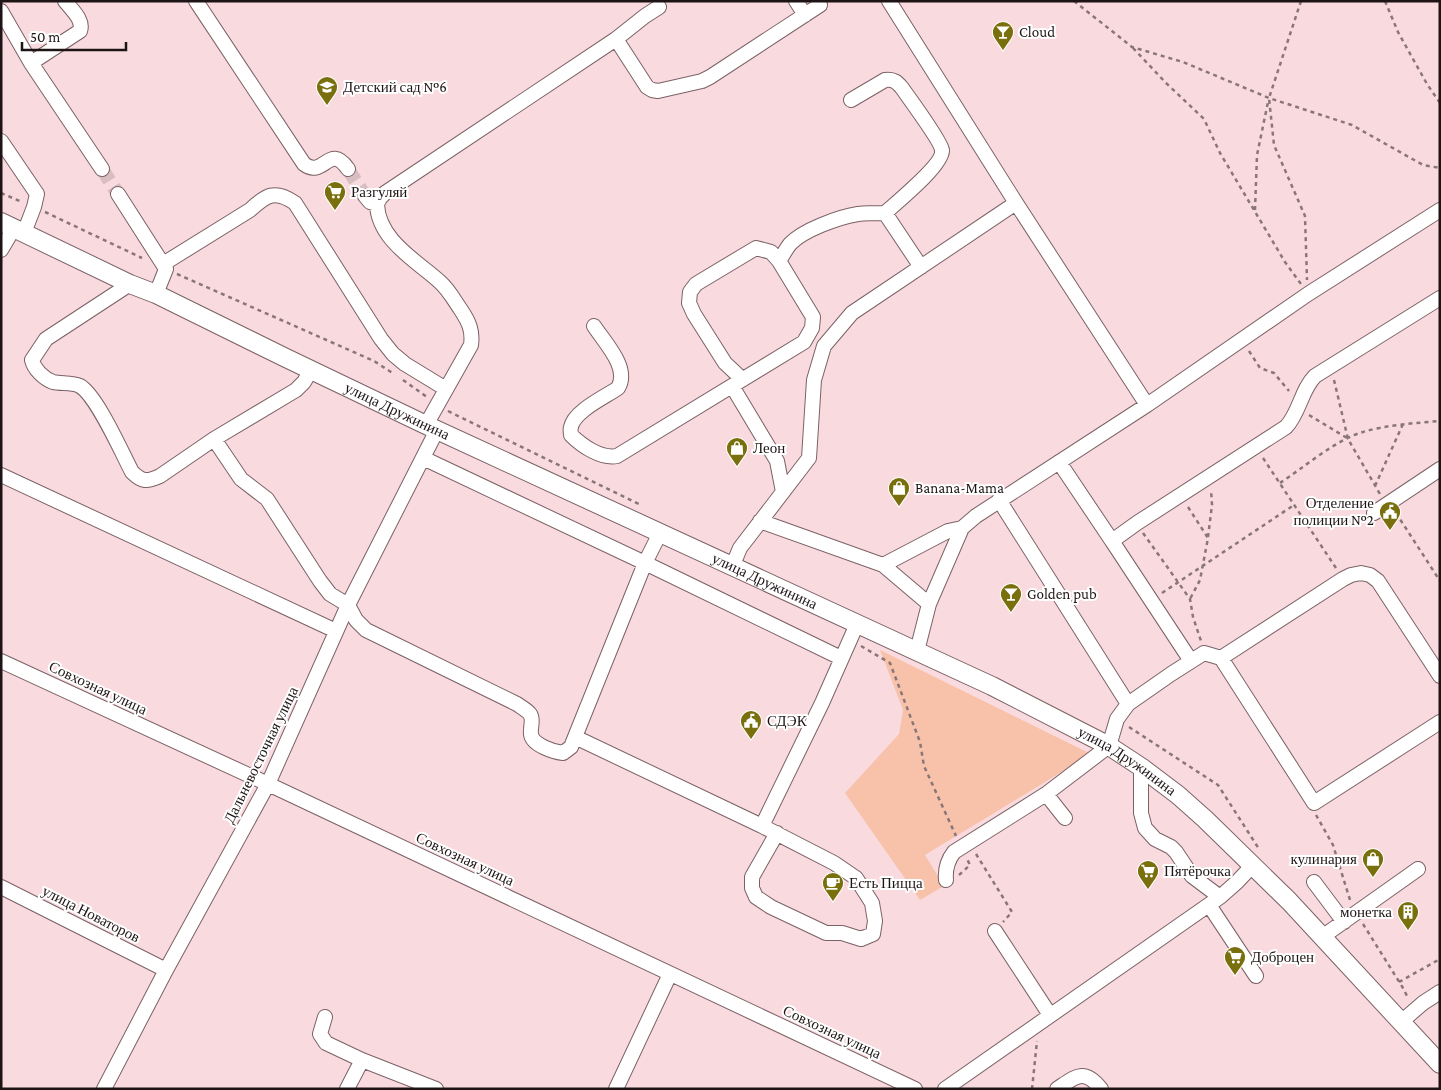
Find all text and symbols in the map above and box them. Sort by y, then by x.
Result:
scale bar [22,20,126,52]
bar icon: Cloud [991,20,1015,51]
place label: Cloud [1019,24,1055,40]
text: 50 m [30,29,60,45]
school or university icon: Детский сад №6 [315,75,339,106]
place label: Детский сад №6 [343,79,447,95]
supermarket icon: Разгуляй [323,180,347,211]
place label: Разгуляй [351,184,407,200]
street label: улица Дружинина [342,379,452,443]
shop icon: Леон [725,436,749,467]
place label: Леон [753,440,785,456]
shop icon: Banana-Mama [887,476,911,507]
place label: Banana-Mama [915,480,1004,496]
place label: Отделение полиции №2 [1293,495,1374,528]
public building icon: Отделение полиции №2 [1378,500,1402,531]
street label: улица Дружинина [710,550,820,612]
bar icon: Golden pub [999,582,1023,613]
place label: Golden pub [1027,586,1097,603]
street label: Совхозная улица [46,658,150,718]
street label: Дальневосточная улица [221,684,301,826]
public building icon: СДЭК [739,709,763,740]
place label: СДЭК [767,713,808,729]
street label: улица Дружинина [1075,723,1179,799]
street label: Совхозная улица [413,829,517,889]
shop icon: кулинария [1361,847,1385,878]
place label: кулинария [1290,851,1357,867]
supermarket icon: Пятёрочка [1136,859,1160,890]
place label: Пятёрочка [1164,863,1231,879]
cafe icon: Есть Пицца [821,871,845,902]
place label: Есть Пицца [849,875,923,891]
street label: улица Новаторов [40,883,142,945]
building icon: монетка [1396,900,1420,931]
place label: монетка [1340,904,1392,920]
supermarket icon: Доброцен [1223,945,1247,976]
place label: Доброцен [1251,949,1314,965]
street label: Совхозная улица [780,1002,884,1062]

